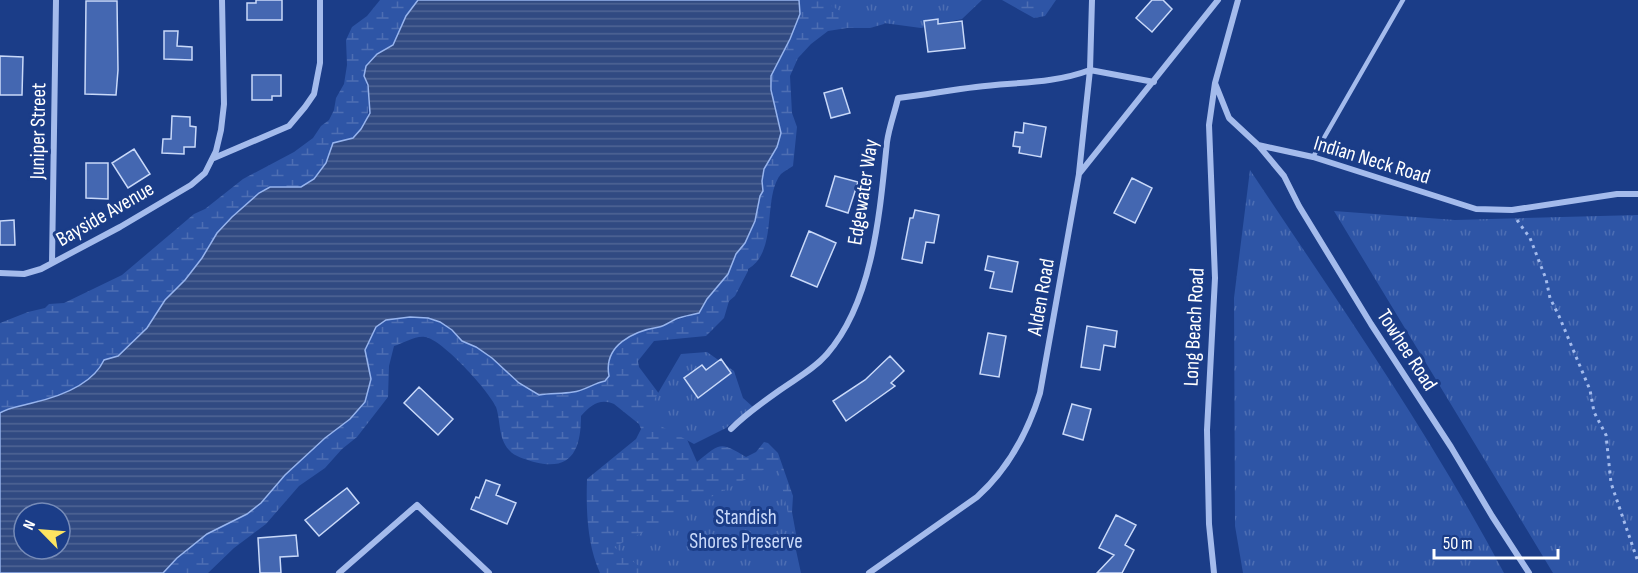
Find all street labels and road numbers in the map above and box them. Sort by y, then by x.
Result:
street label: Juniper Street [25,82,51,181]
street label: Indian Neck Road [1311,130,1433,190]
street label: Edgewater Way [842,137,884,247]
street label: Bayside Avenue [52,176,158,252]
street label: Alden Road [1022,257,1060,338]
street label: Long Beach Road [1178,267,1210,387]
street label: Towhee Road [1372,305,1442,395]

